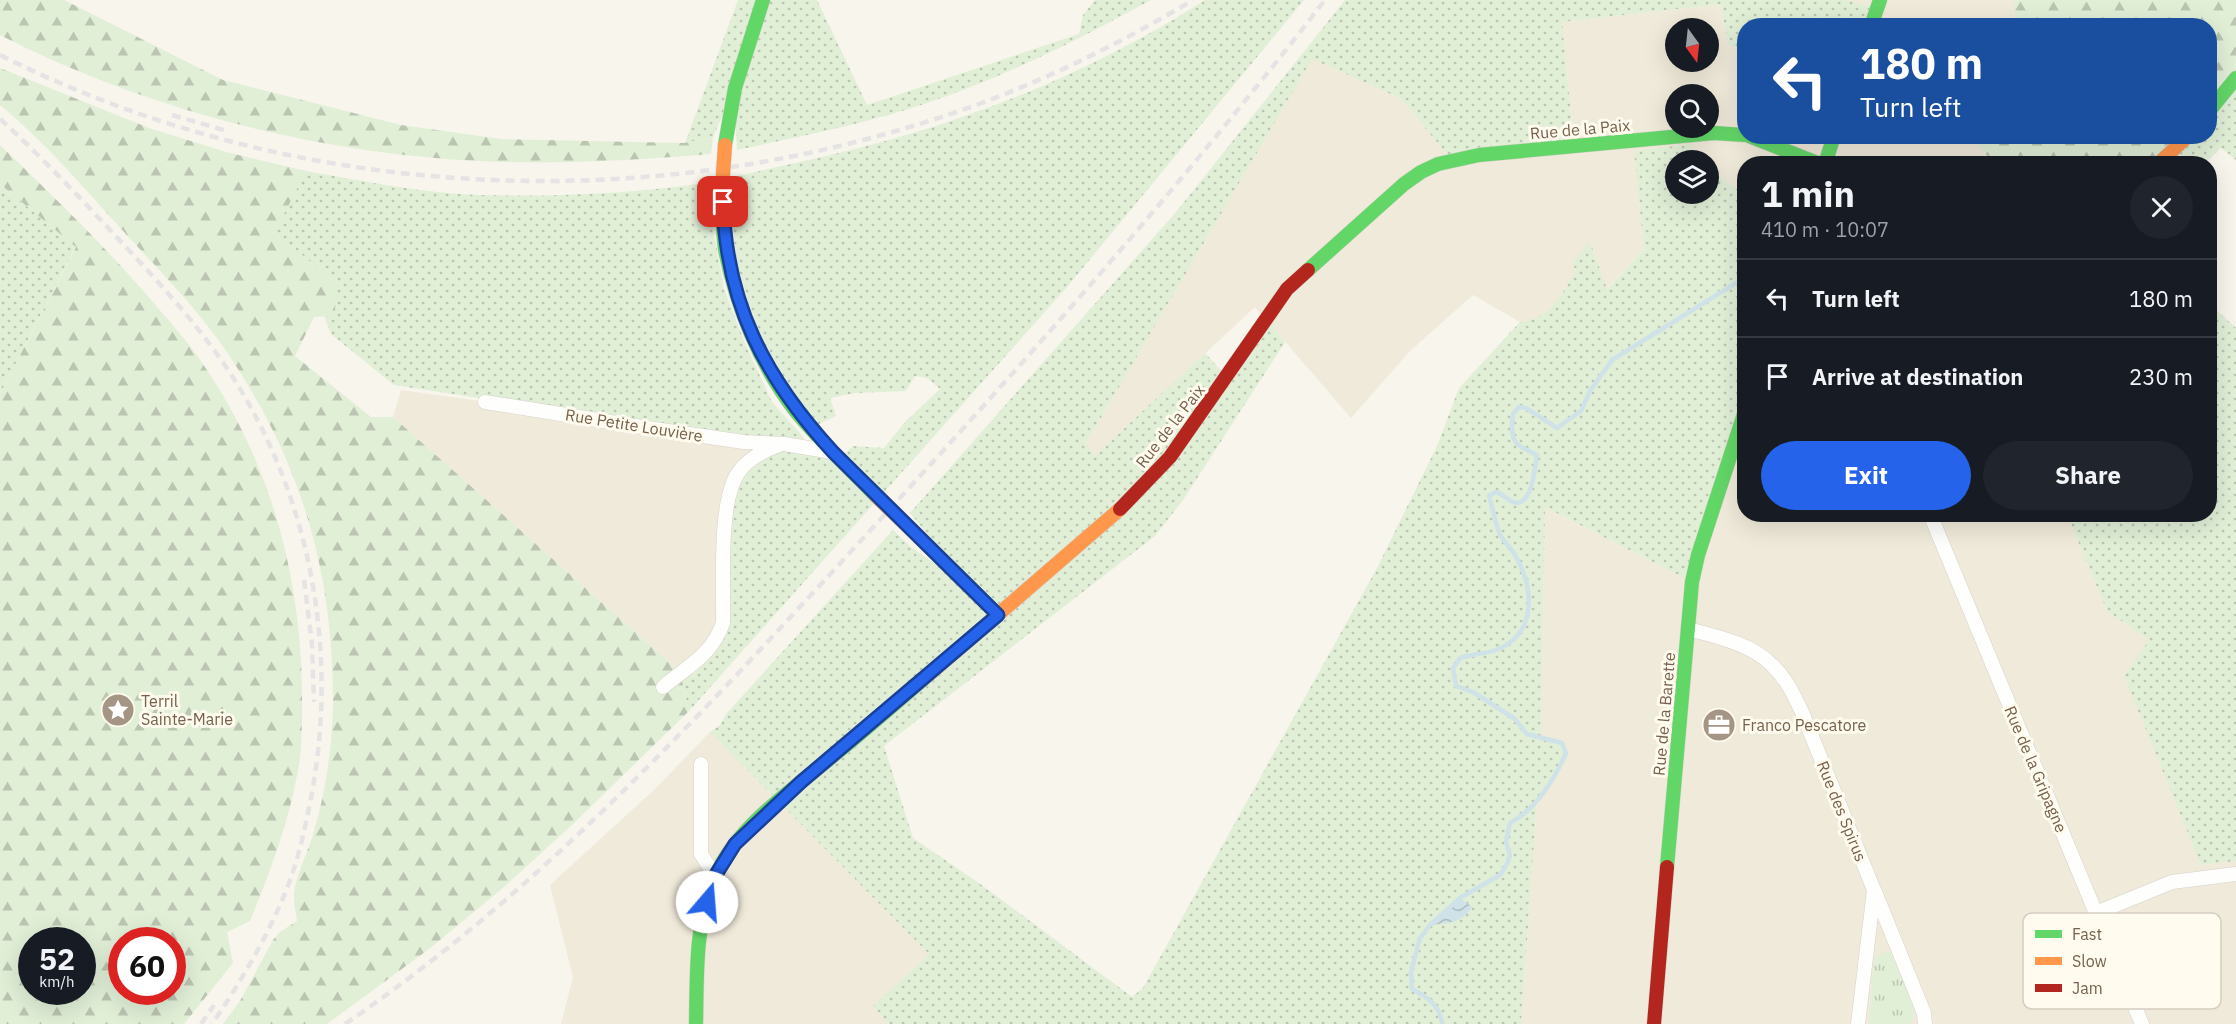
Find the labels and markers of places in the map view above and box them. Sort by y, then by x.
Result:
pin [697,176,748,227]
place label: Terril Sainte-Marie [141,691,233,729]
place icon: Terril Sainte-Marie [100,692,136,728]
office icon: Franco Pescatore [1701,707,1737,743]
place label: Franco Pescatore [1742,715,1867,735]

